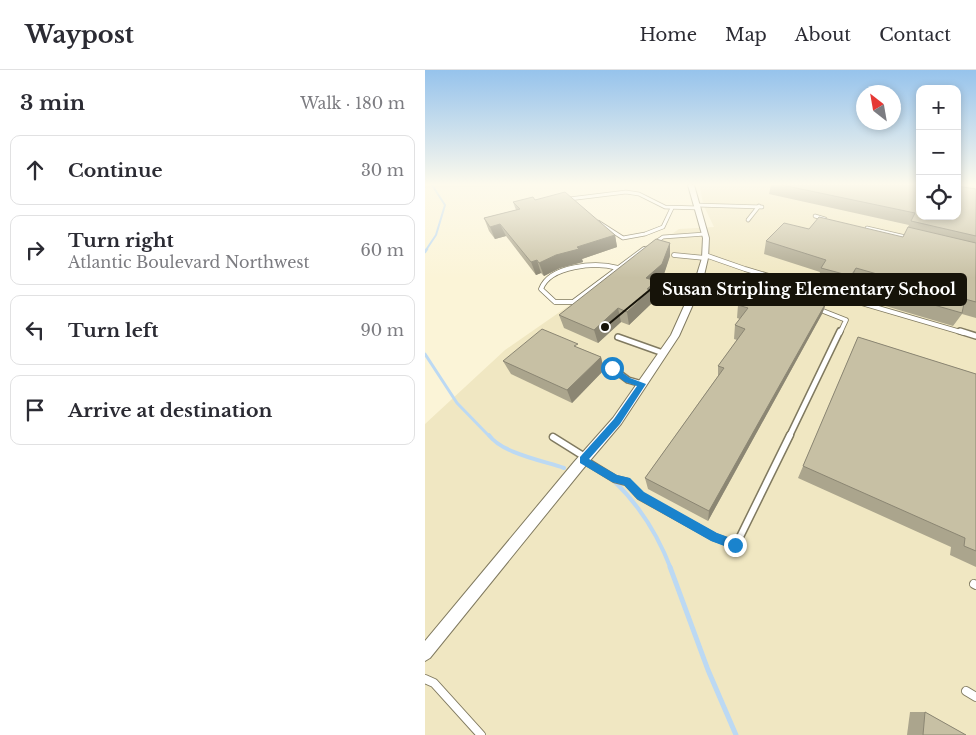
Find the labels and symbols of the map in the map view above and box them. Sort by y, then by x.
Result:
north arrow [856,85,901,130]
callout: Susan Stripling Elementary School [651,274,966,305]
text: Susan Stripling Elementary School [662,279,956,299]
route start [601,357,624,380]
route end [724,534,747,557]

